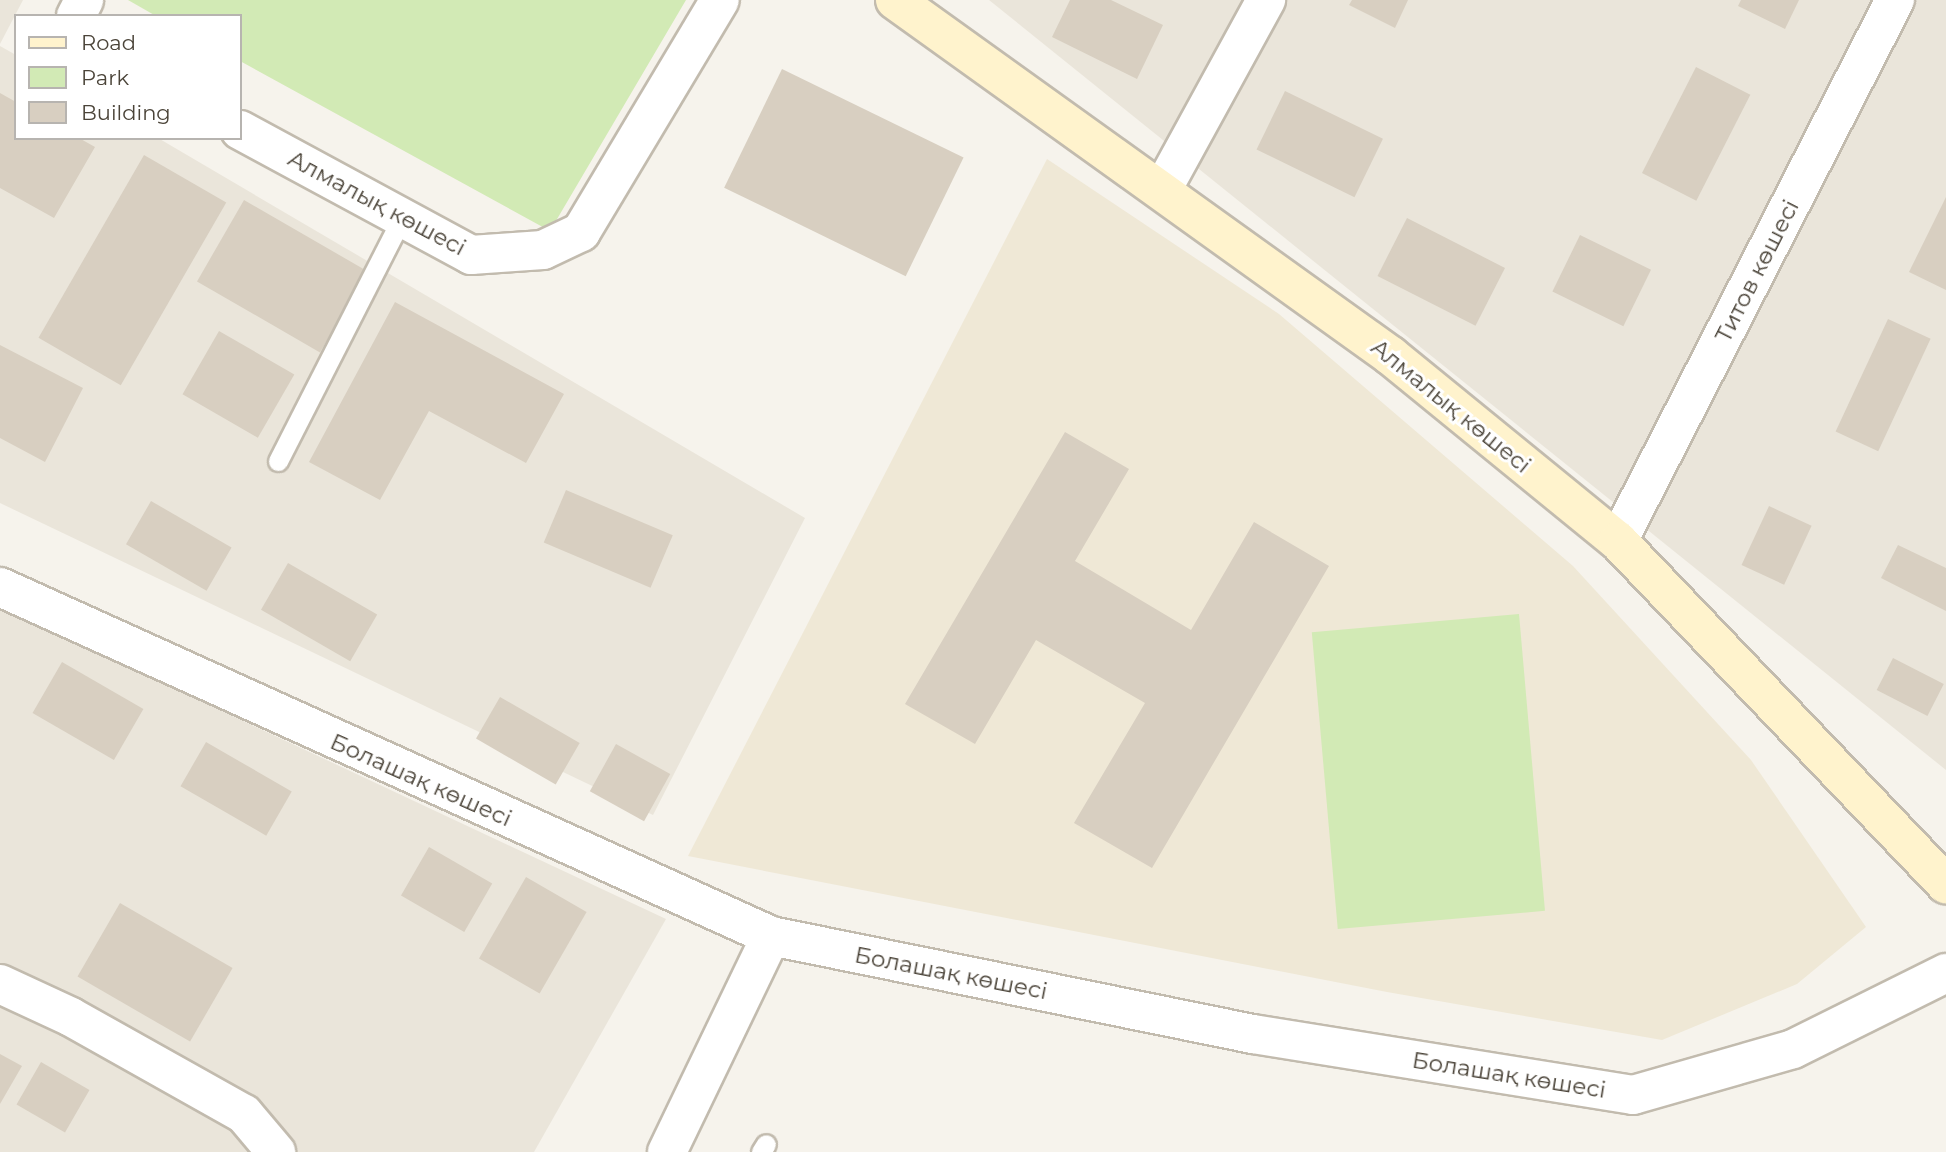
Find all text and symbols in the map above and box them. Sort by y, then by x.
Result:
legend [14,14,242,140]
text: Road [81,30,136,55]
text: Park [81,65,129,90]
text: Building [81,100,171,125]
street label: Алмалық көшесі [283,144,471,262]
street label: Титов көшесі [1709,195,1805,347]
street label: Алмалық көшесі [1366,333,1536,479]
street label: Болашақ көшесі [326,728,516,832]
street label: Болашақ көшесі [852,941,1050,1005]
street label: Болашақ көшесі [1410,1046,1608,1104]

